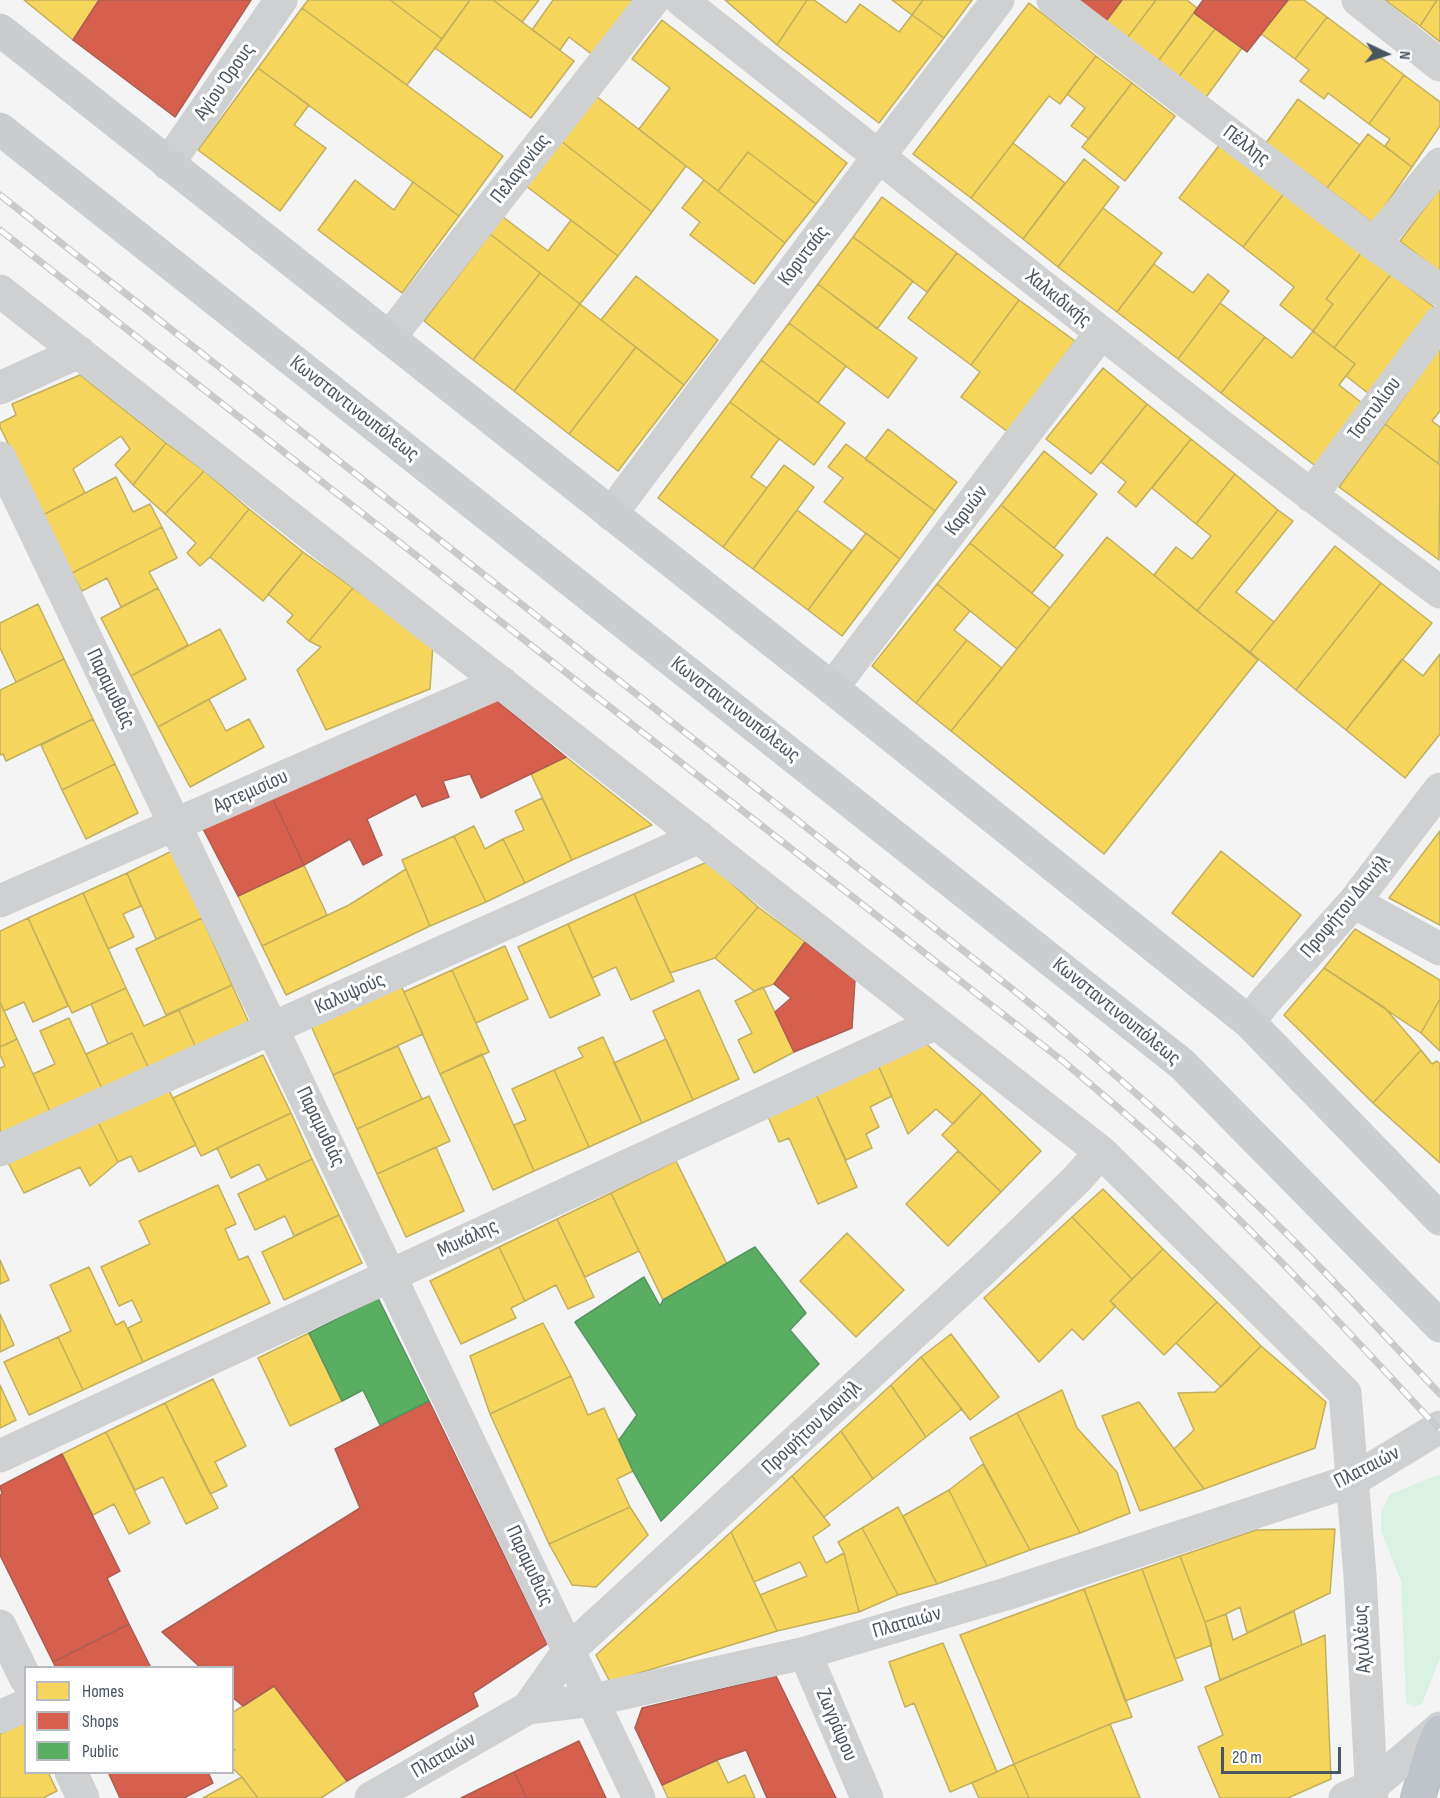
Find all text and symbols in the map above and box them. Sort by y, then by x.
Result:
north arrow [1356,24,1416,84]
street label: Αγίου Όρους [189,39,261,125]
text: N [1395,50,1414,60]
street label: Πέλλης [1217,120,1275,172]
street label: Πελαγονίας [486,129,556,209]
street label: Κορυτσάς [773,221,835,291]
street label: Χαλκιδικής [1020,265,1096,333]
street label: Κωνσταντινουπόλεως [284,351,424,467]
street label: Τσοτυλίου [1343,372,1407,446]
street label: Καρυών [940,481,994,541]
street label: Παραμυθιάς [80,645,140,733]
street label: Κωνσταντινουπόλεως [665,652,805,768]
street label: Αρτεμισίου [210,764,292,820]
street label: Προφήτου Δανιήλ [1296,850,1396,964]
street label: Κωνσταντινουπόλεως [1047,953,1185,1071]
street label: Καλυψούς [311,968,389,1020]
street label: Παραμυθιάς [290,1083,350,1171]
street label: Μυκάλης [434,1214,502,1264]
street label: Προφήτου Δανιήλ [757,1375,867,1481]
street label: Πλαταιών [1330,1441,1404,1495]
street label: Παραμυθιάς [499,1522,559,1610]
street label: Πλαταιών [870,1601,944,1645]
street label: Αχιλλέως [1349,1604,1377,1674]
legend [24,1666,234,1774]
text: Homes [82,1681,124,1702]
street label: Ζωγράφου [809,1685,863,1765]
text: Shops [82,1711,119,1732]
street label: Πλαταιών [407,1728,481,1784]
scale bar [1224,1735,1344,1773]
text: Public [82,1741,119,1762]
text: 20 m [1232,1747,1262,1768]

